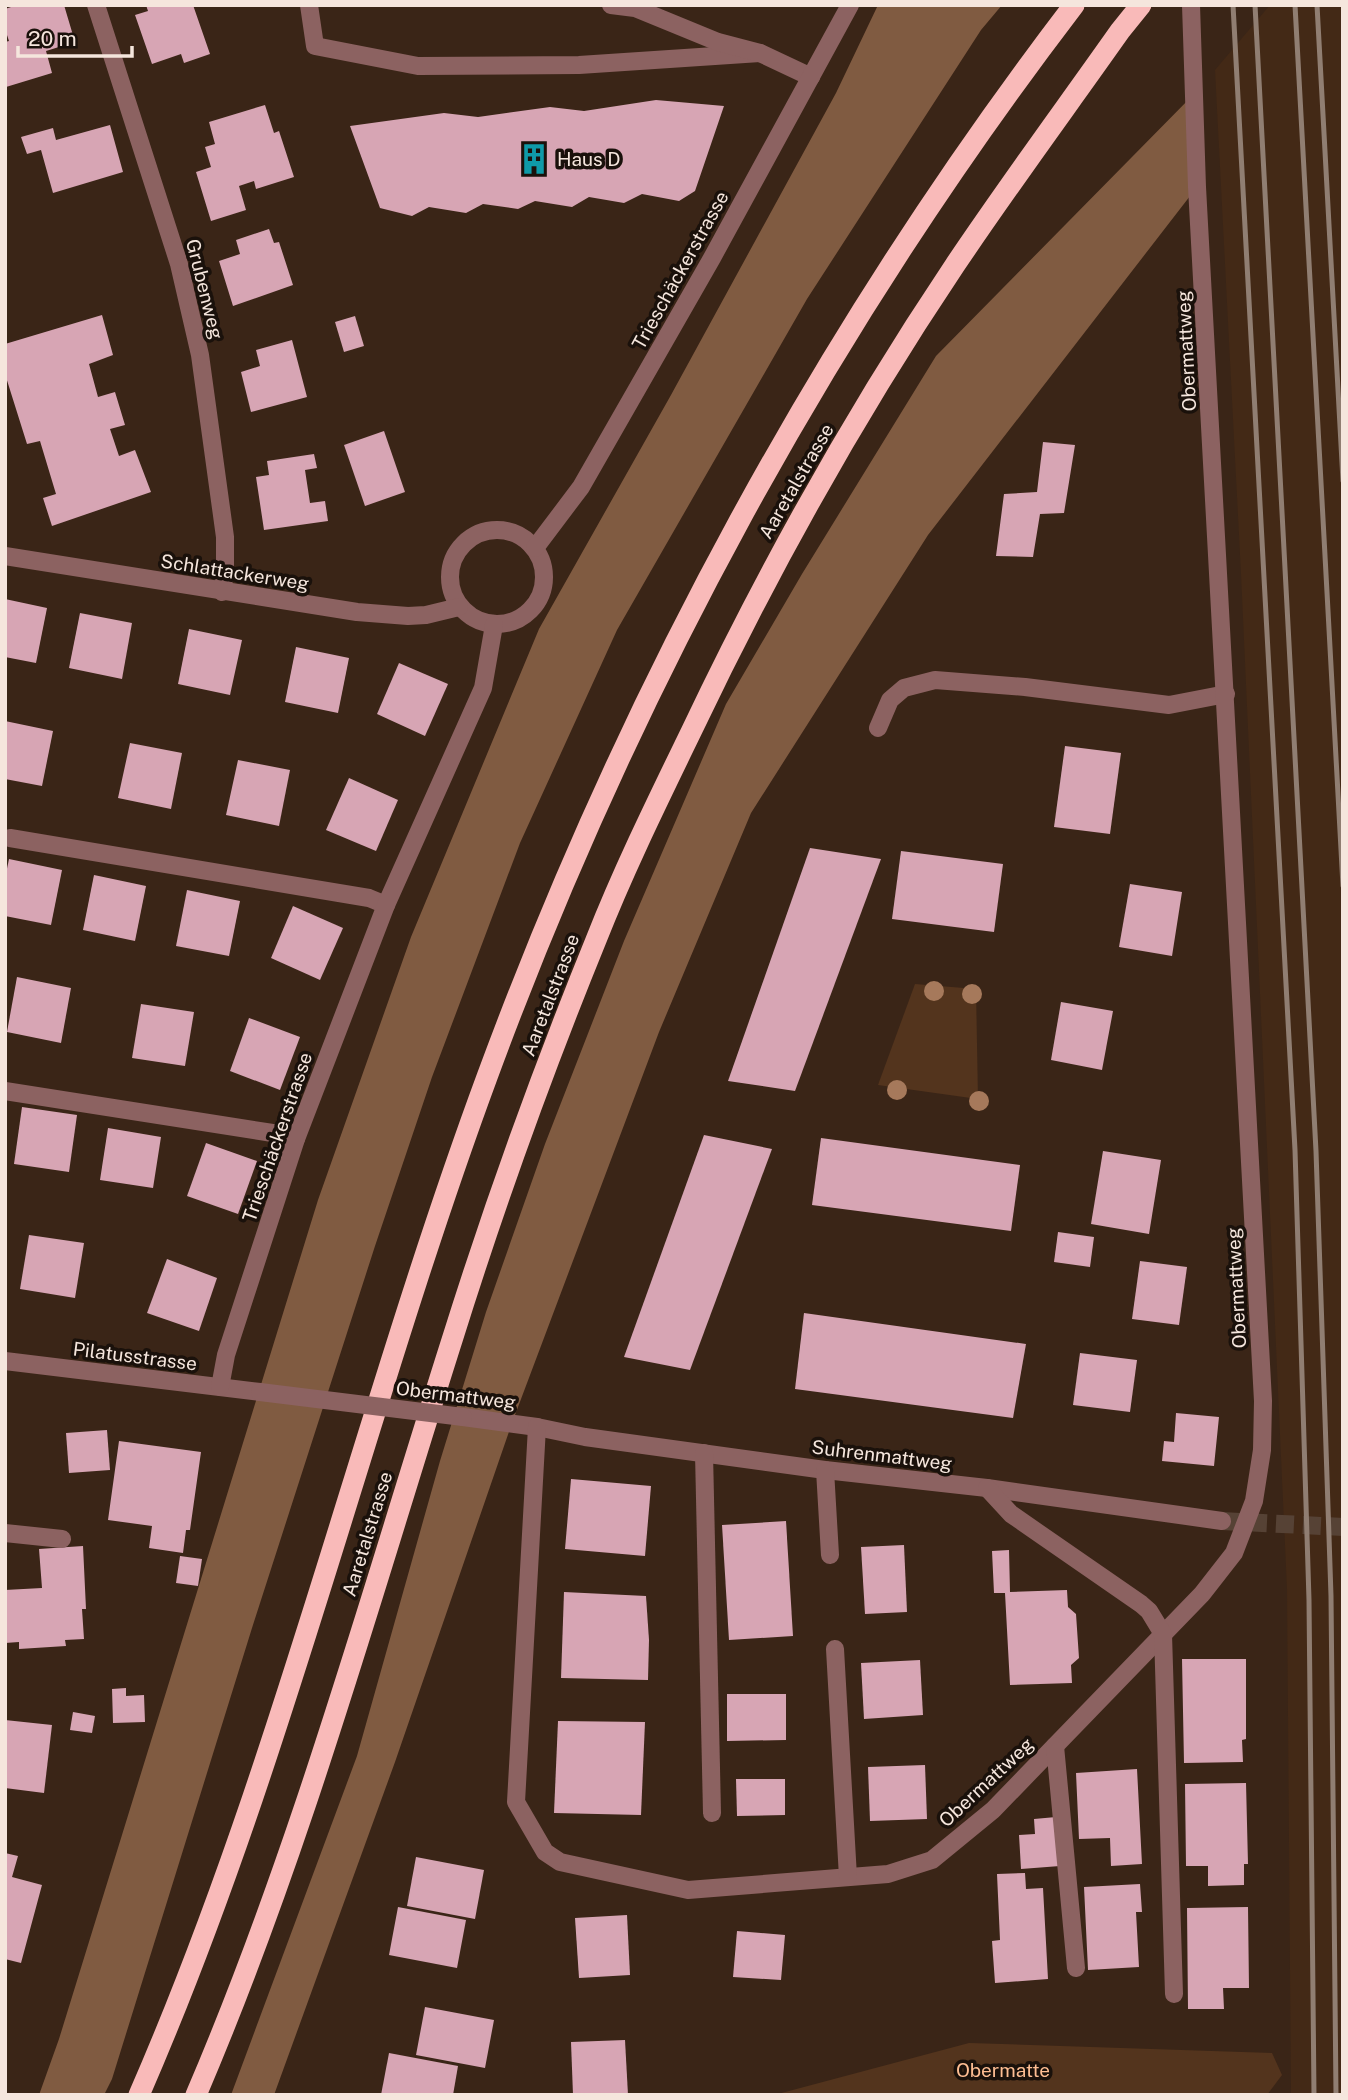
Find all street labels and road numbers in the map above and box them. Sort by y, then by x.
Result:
street label: Trieschäckerstrasse [627,187,733,353]
street label: Grubenweg [182,237,228,342]
street label: Obermattweg [1172,290,1200,412]
street label: Aaretalstrasse [754,420,838,542]
street label: Schlattackerweg [159,549,311,595]
street label: Aaretalstrasse [517,931,583,1059]
street label: Trieschäckerstrasse [238,1049,316,1225]
street label: Obermattweg [1222,1227,1250,1349]
street label: Pilatusstrasse [72,1337,198,1375]
street label: Obermattweg [395,1377,517,1413]
street label: Suhrenmattweg [811,1435,954,1475]
street label: Aaretalstrasse [338,1469,396,1599]
street label: Obermattweg [934,1733,1038,1831]

